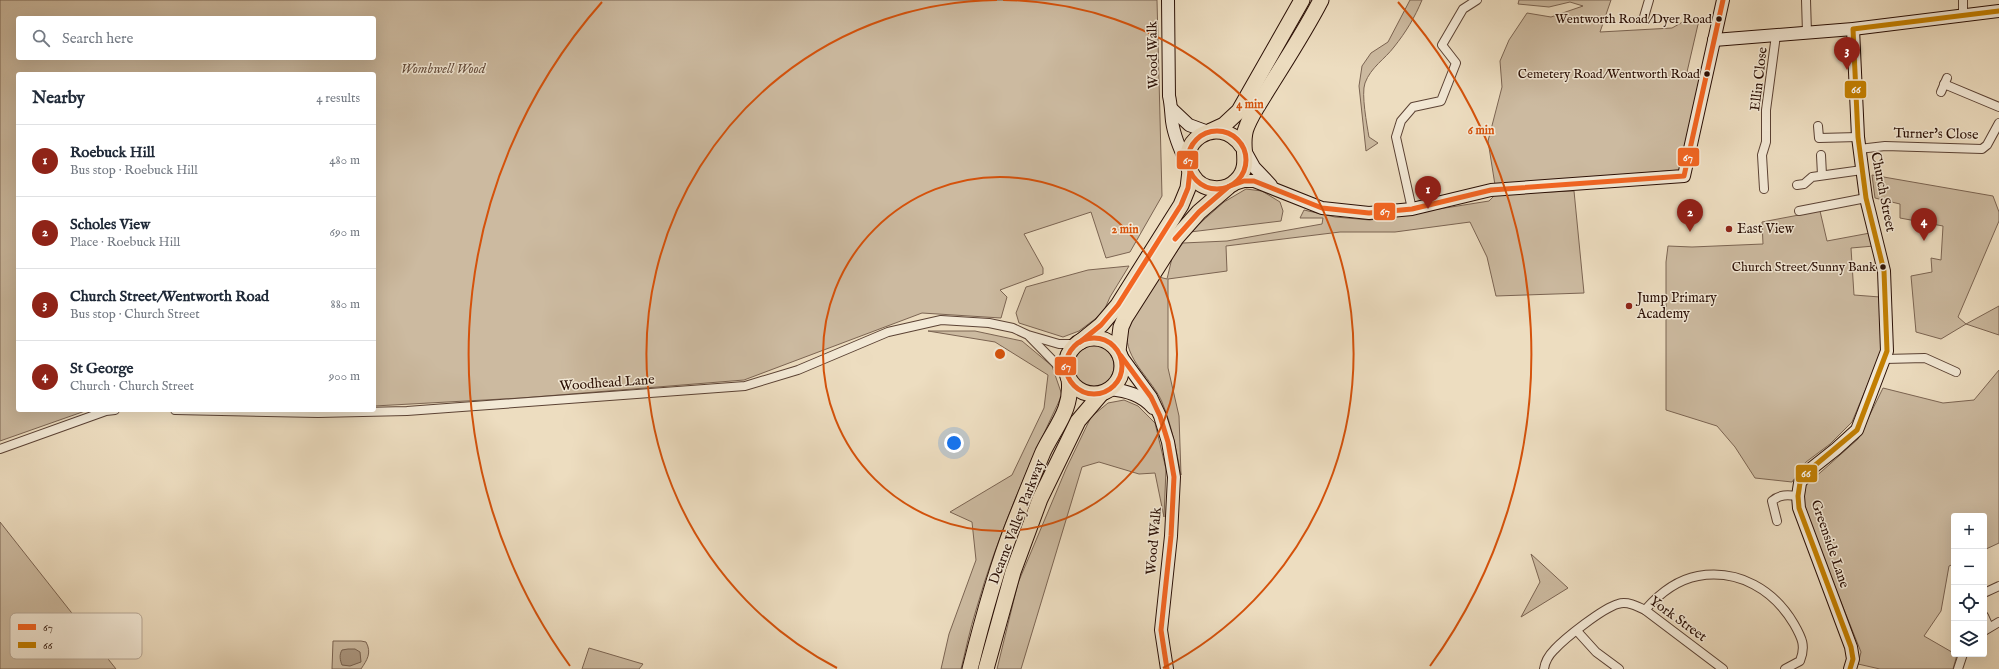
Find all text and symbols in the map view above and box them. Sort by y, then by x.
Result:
place label: Wentworth Road/Dyer Road [1555,11,1712,28]
marker: Wentworth Road/Dyer Road [1714,14,1724,24]
search box [16,16,376,60]
street label: Wood Walk [1143,20,1163,89]
icon: search [30,27,52,49]
text: Search here [62,29,133,48]
pin: 3 [1834,37,1860,70]
street label: Ellin Close [1746,45,1772,112]
park label: Wombwell Wood [401,60,487,78]
place label: Cemetery Road/Wentworth Road [1518,66,1700,83]
marker: Cemetery Road/Wentworth Road [1702,69,1712,79]
line badge: 66 [1844,80,1867,99]
text: 66 [1851,83,1862,97]
text: Nearby [32,88,85,109]
text: 4 results [316,90,360,107]
text: 4 min [1236,97,1264,112]
text: 6 min [1468,123,1495,138]
street label: Turner's Close [1893,124,1979,144]
text: Roebuck Hill [70,143,155,162]
line badge: 67 [1677,147,1700,167]
line badge: 67 [1176,150,1199,170]
street label: Church Street [1866,150,1900,234]
text: 67 [1683,151,1693,165]
text: 1 [43,152,47,169]
text: 480 m [329,152,360,169]
text: 67 [1183,154,1193,168]
text: Bus stop · Roebuck Hill [70,162,198,179]
pin: 1 [1415,176,1441,209]
pin: 2 [1677,199,1703,232]
line badge: 67 [1373,202,1396,221]
text: 67 [1380,205,1390,219]
pin: 4 [1911,208,1937,241]
text: Scholes View [70,215,150,234]
place label: East View [1737,220,1795,238]
text: 2 min [1111,222,1139,237]
text: 2 [42,224,48,241]
text: 690 m [330,224,360,241]
marker: East View [1724,224,1734,234]
text: Place · Roebuck Hill [70,234,180,251]
place label: Church Street/Sunny Bank [1732,259,1877,276]
marker: Church Street/Sunny Bank [1878,262,1888,272]
text: Church Street/Wentworth Road [70,287,269,306]
place label: Jump Primary Academy [1635,289,1717,323]
text: 3 [43,296,47,313]
text: 880 m [331,296,360,313]
marker: Jump Primary Academy [1624,301,1634,311]
text: Bus stop · Church Street [70,306,200,323]
centre of rings [993,347,1007,361]
line badge: 67 [1054,356,1077,376]
text: St George [70,359,134,378]
text: 67 [1061,360,1071,374]
text: 4 [42,368,48,385]
text: 900 m [329,368,360,385]
street label: Woodhead Lane [559,371,656,395]
text: Church · Church Street [70,378,194,395]
your location [944,433,964,453]
street label: Dearne Valley Parkway [985,457,1049,587]
line badge: 66 [1795,464,1818,483]
text: 66 [1801,467,1812,481]
street label: Greenside Lane [1807,498,1854,591]
street label: Wood Walk [1142,506,1166,576]
map controls [1951,513,1987,657]
button: + [1951,513,1987,549]
button: − [1951,549,1987,585]
button: locate [1951,585,1987,621]
street label: York Street [1646,592,1710,646]
legend [10,613,142,659]
text: 67 [43,621,53,635]
button: layers [1951,621,1987,657]
text: 66 [43,639,53,653]

